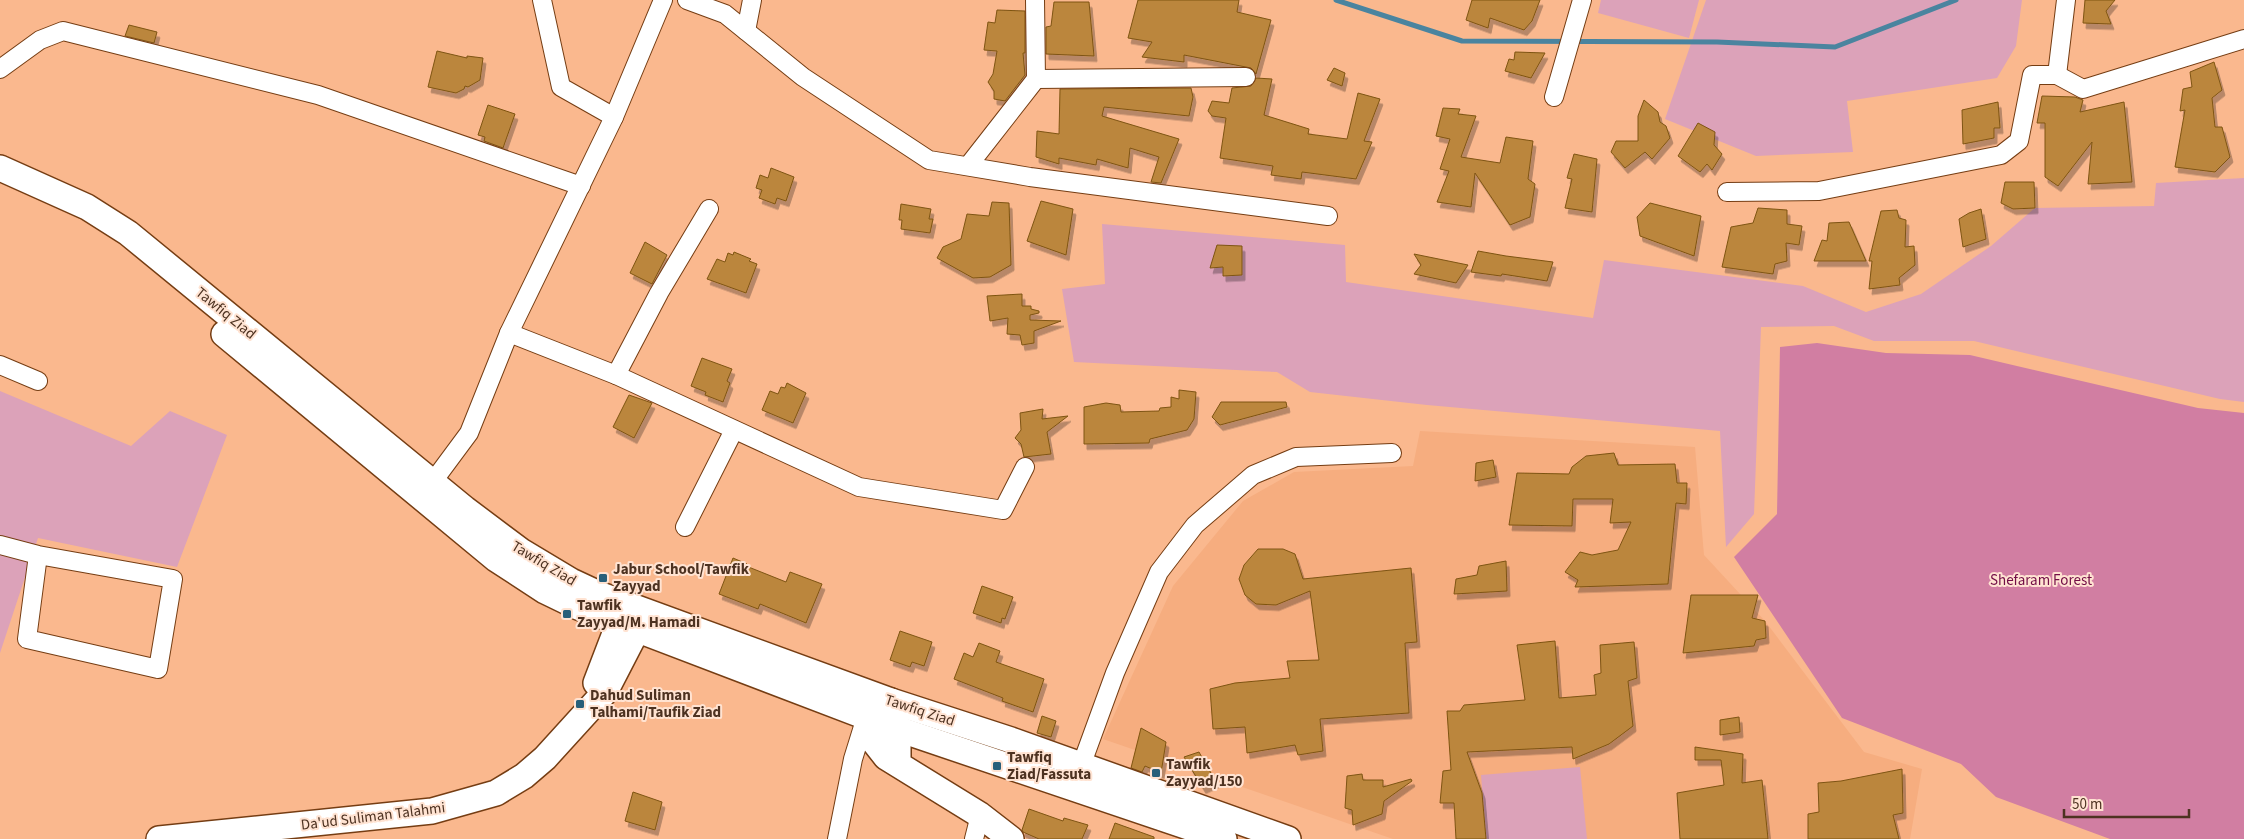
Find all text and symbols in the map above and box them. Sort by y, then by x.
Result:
street label: Tawfiq Ziad [191,282,260,344]
street label: Tawfiq Ziad [507,536,580,591]
place label: Jabur School/Tawfik Zayyad [613,559,750,597]
park label: Shefaram Forest [1990,570,2092,591]
marker: Jabur School/Tawfik Zayyad [597,572,609,584]
place label: Tawfik Zayyad/M. Hamadi [577,595,700,633]
marker: Tawfik Zayyad/M. Hamadi [561,608,573,620]
place label: Dahud Suliman Talhami/Taufik Ziad [590,685,721,723]
street label: Tawfiq Ziad [882,689,957,732]
marker: Dahud Suliman Talhami/Taufik Ziad [574,698,586,710]
place label: Tawfiq Ziad/Fassuta [1007,747,1091,785]
place label: Tawfik Zayyad/150 [1166,754,1243,792]
marker: Tawfiq Ziad/Fassuta [991,760,1003,772]
marker: Tawfik Zayyad/150 [1150,767,1162,779]
scale bar [2064,786,2189,818]
text: 50 m [2072,794,2102,815]
street label: Da'ud Suliman Talahmi [300,797,446,836]

